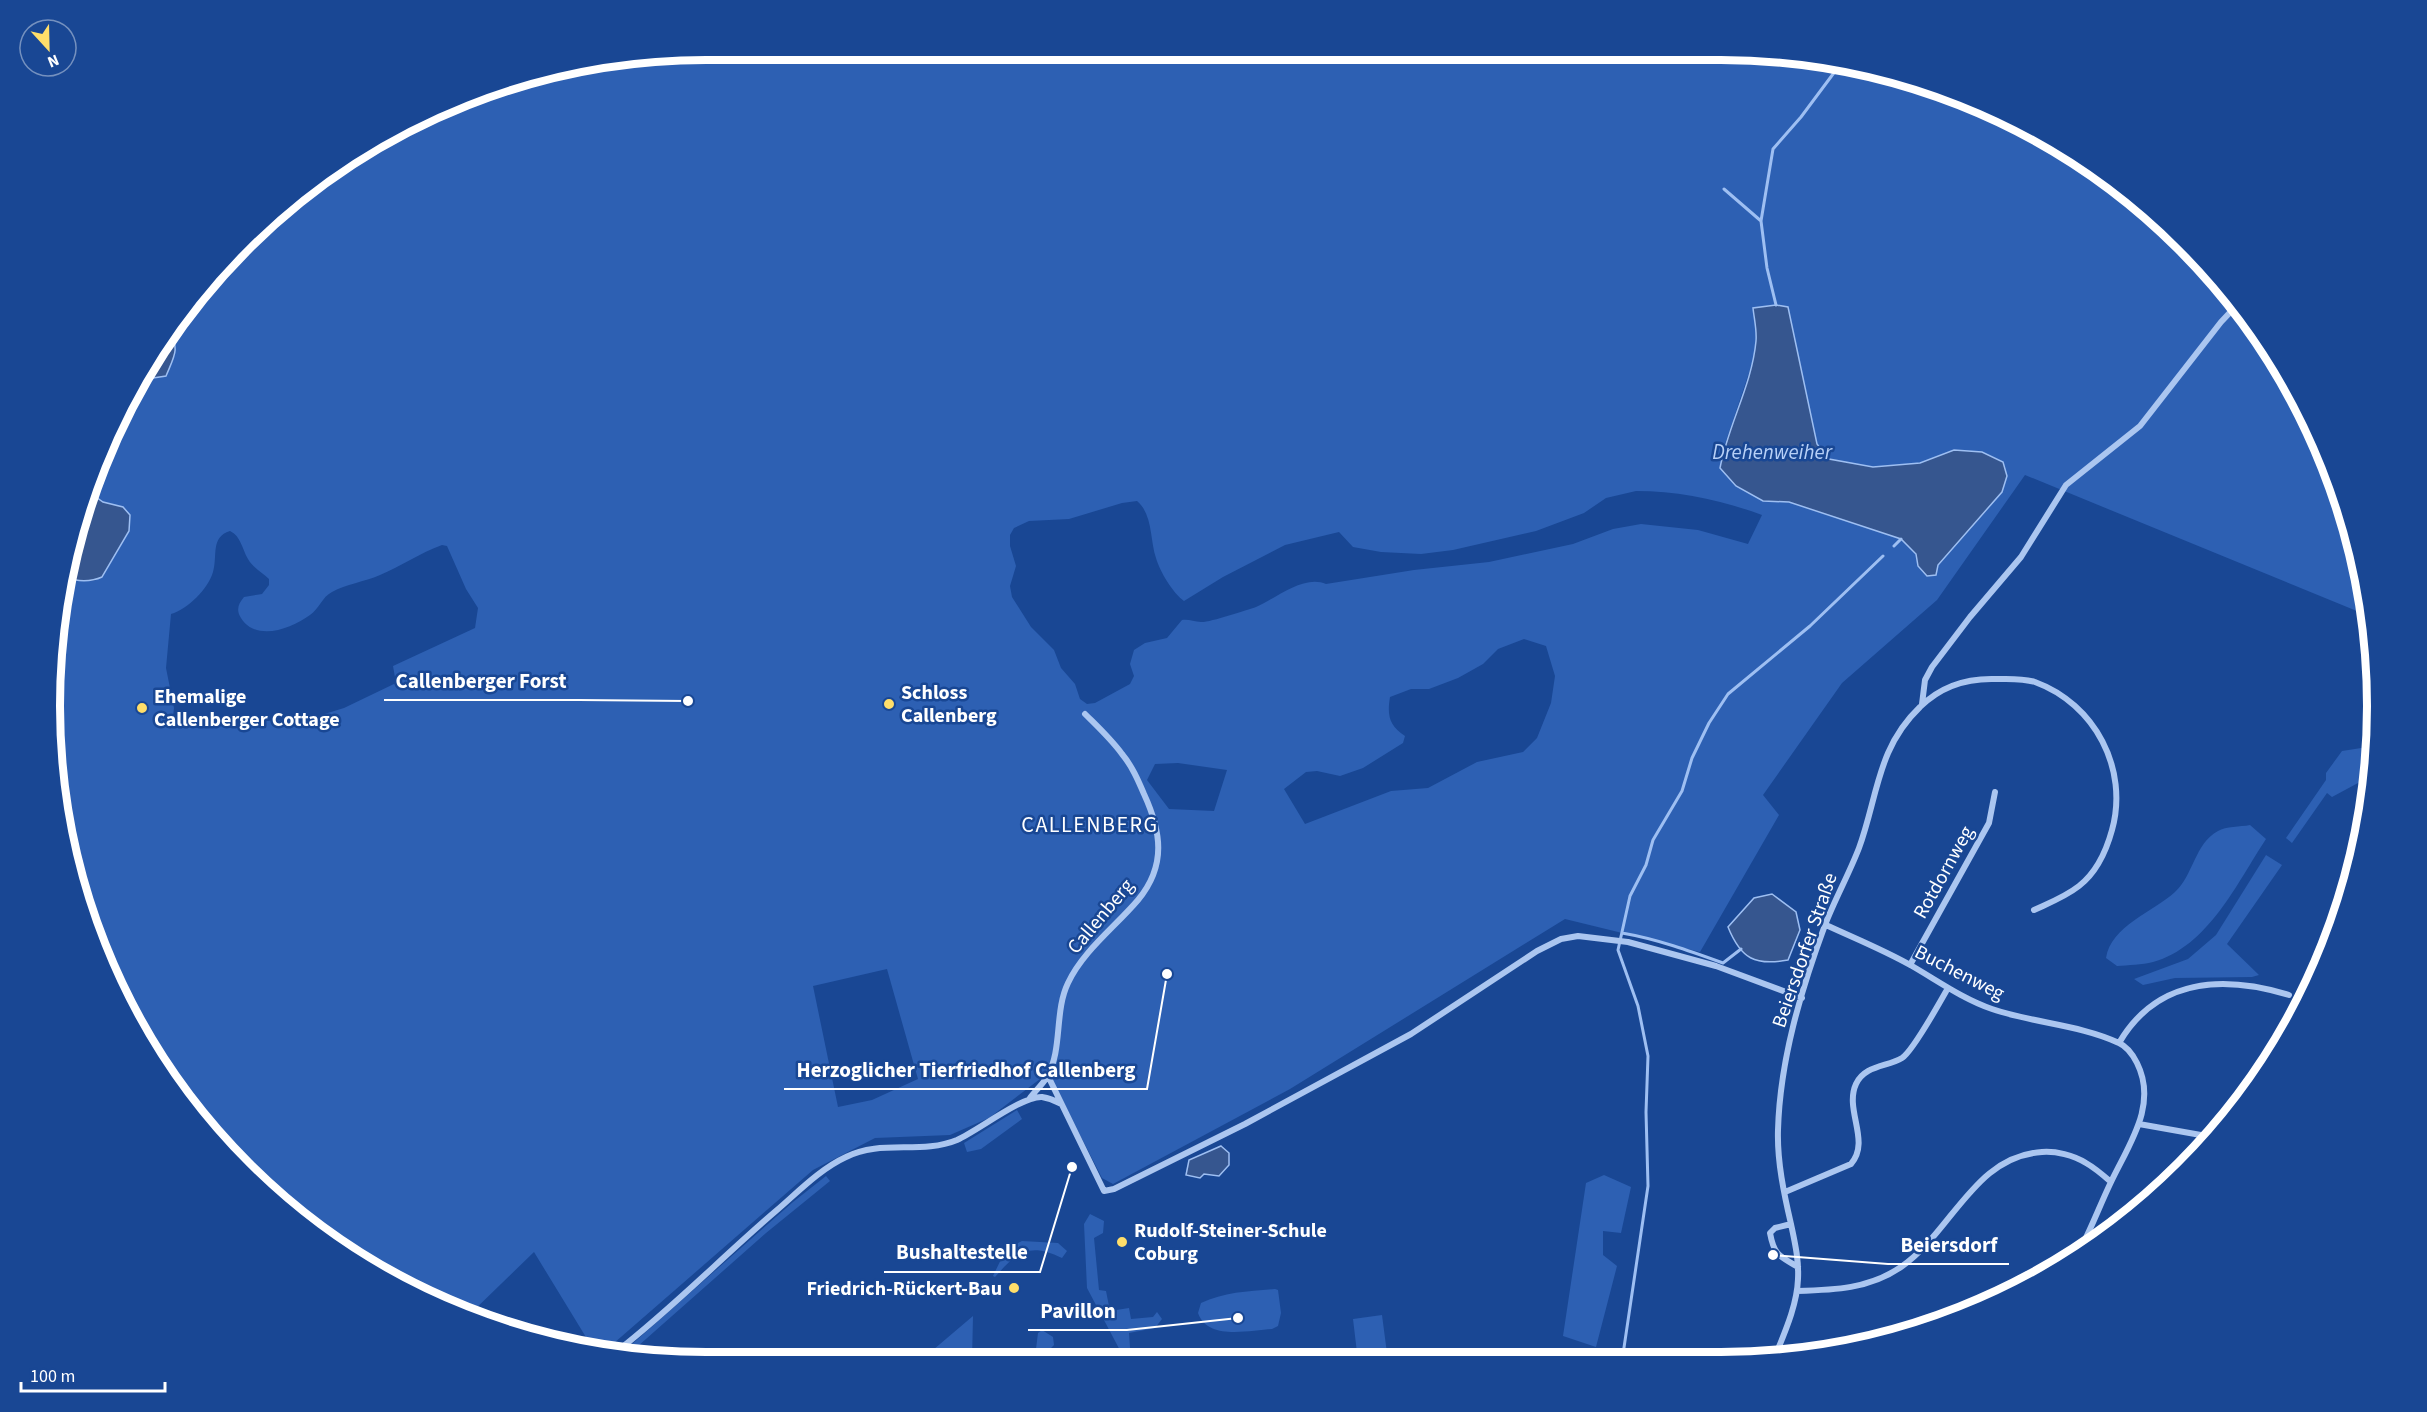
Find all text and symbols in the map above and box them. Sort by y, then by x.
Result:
north arrow [18,18,78,78]
text: N [44,49,62,73]
water label: Drehenweiher [1712,437,1833,467]
callout: Callenberger Forst [384,661,579,700]
text: Callenberger Forst [396,666,566,696]
place label: Schloss Callenberg [901,679,997,730]
place label: Ehemalige Callenberger Cottage [154,683,340,734]
marker: Schloss Callenberg [882,697,896,711]
marker: Ehemalige Callenberger Cottage [135,701,149,715]
district label: CALLENBERG [1021,809,1159,841]
street label: Rotdornweg [1907,821,1981,924]
street label: Beiersdorfer Straße [1765,869,1845,1032]
street label: Callenberg [1061,873,1141,960]
street label: Buchenweg [1910,938,2009,1008]
callout: Herzoglicher Tierfriedhof Callenberg [784,1050,1147,1089]
text: Herzoglicher Tierfriedhof Callenberg [797,1055,1135,1085]
place label: Rudolf-Steiner-Schule Coburg [1134,1217,1327,1268]
callout: Beiersdorf [1888,1225,2009,1264]
text: Beiersdorf [1901,1230,1998,1260]
callout: Bushaltestelle [884,1233,1040,1272]
marker: Rudolf-Steiner-Schule Coburg [1115,1235,1129,1249]
text: Bushaltestelle [896,1237,1028,1267]
place label: Friedrich-Rückert-Bau [806,1275,1002,1303]
marker: Friedrich-Rückert-Bau [1007,1281,1021,1295]
callout: Pavillon [1028,1291,1127,1330]
text: Pavillon [1040,1296,1116,1326]
scale bar [21,1355,165,1393]
text: 100 m [30,1364,75,1389]

